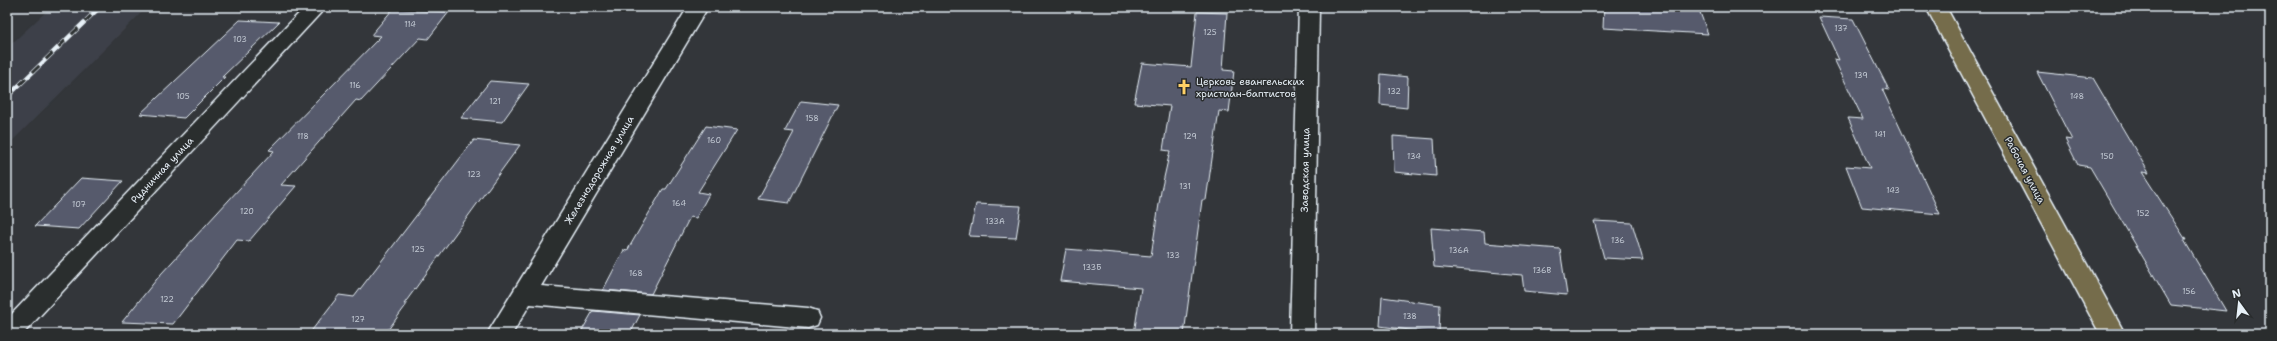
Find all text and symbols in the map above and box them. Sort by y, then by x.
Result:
house number: 114 [404,19,416,30]
house number: 137 [1834,23,1848,34]
house number: 125 [1203,27,1217,38]
house number: 103 [233,34,247,45]
house number: 139 [1854,70,1868,81]
place label: Церковь евангельских христиан-баптистов [1196,75,1304,100]
church icon: Церковь евангельских христиан-баптистов [1175,78,1193,96]
house number: 116 [349,80,361,91]
house number: 132 [1387,86,1401,97]
house number: 105 [176,91,190,102]
house number: 148 [2070,91,2084,102]
house number: 121 [489,96,501,107]
street label: Железнодорожная улица [561,113,637,227]
house number: 158 [805,113,819,124]
street label: Заводская улица [1298,127,1312,212]
house number: 141 [1874,129,1886,140]
house number: 118 [297,131,309,142]
house number: 129 [1183,131,1197,142]
street label: Рудничная улица [128,133,197,206]
street label: Рабочая улица [2002,134,2049,206]
house number: 160 [707,135,721,146]
house number: 134 [1407,151,1421,162]
house number: 150 [2100,151,2114,162]
house number: 123 [467,169,481,180]
house number: 131 [1179,181,1191,192]
house number: 143 [1886,185,1900,196]
house number: 164 [672,198,686,209]
house number: 107 [72,199,86,210]
house number: 120 [240,206,254,217]
house number: 152 [2136,208,2150,219]
house number: 133А [985,216,1005,227]
house number: 136 [1611,235,1625,246]
house number: 125 [411,244,425,255]
house number: 136А [1449,245,1469,256]
house number: 133 [1166,250,1180,261]
house number: 133Б [1083,262,1101,273]
house number: 136В [1533,265,1552,276]
house number: 168 [629,268,643,279]
north arrow [2219,283,2259,323]
text: N [2230,285,2243,302]
house number: 156 [2182,286,2196,297]
house number: 122 [160,294,174,305]
house number: 138 [1403,311,1417,322]
house number: 127 [351,314,365,325]

